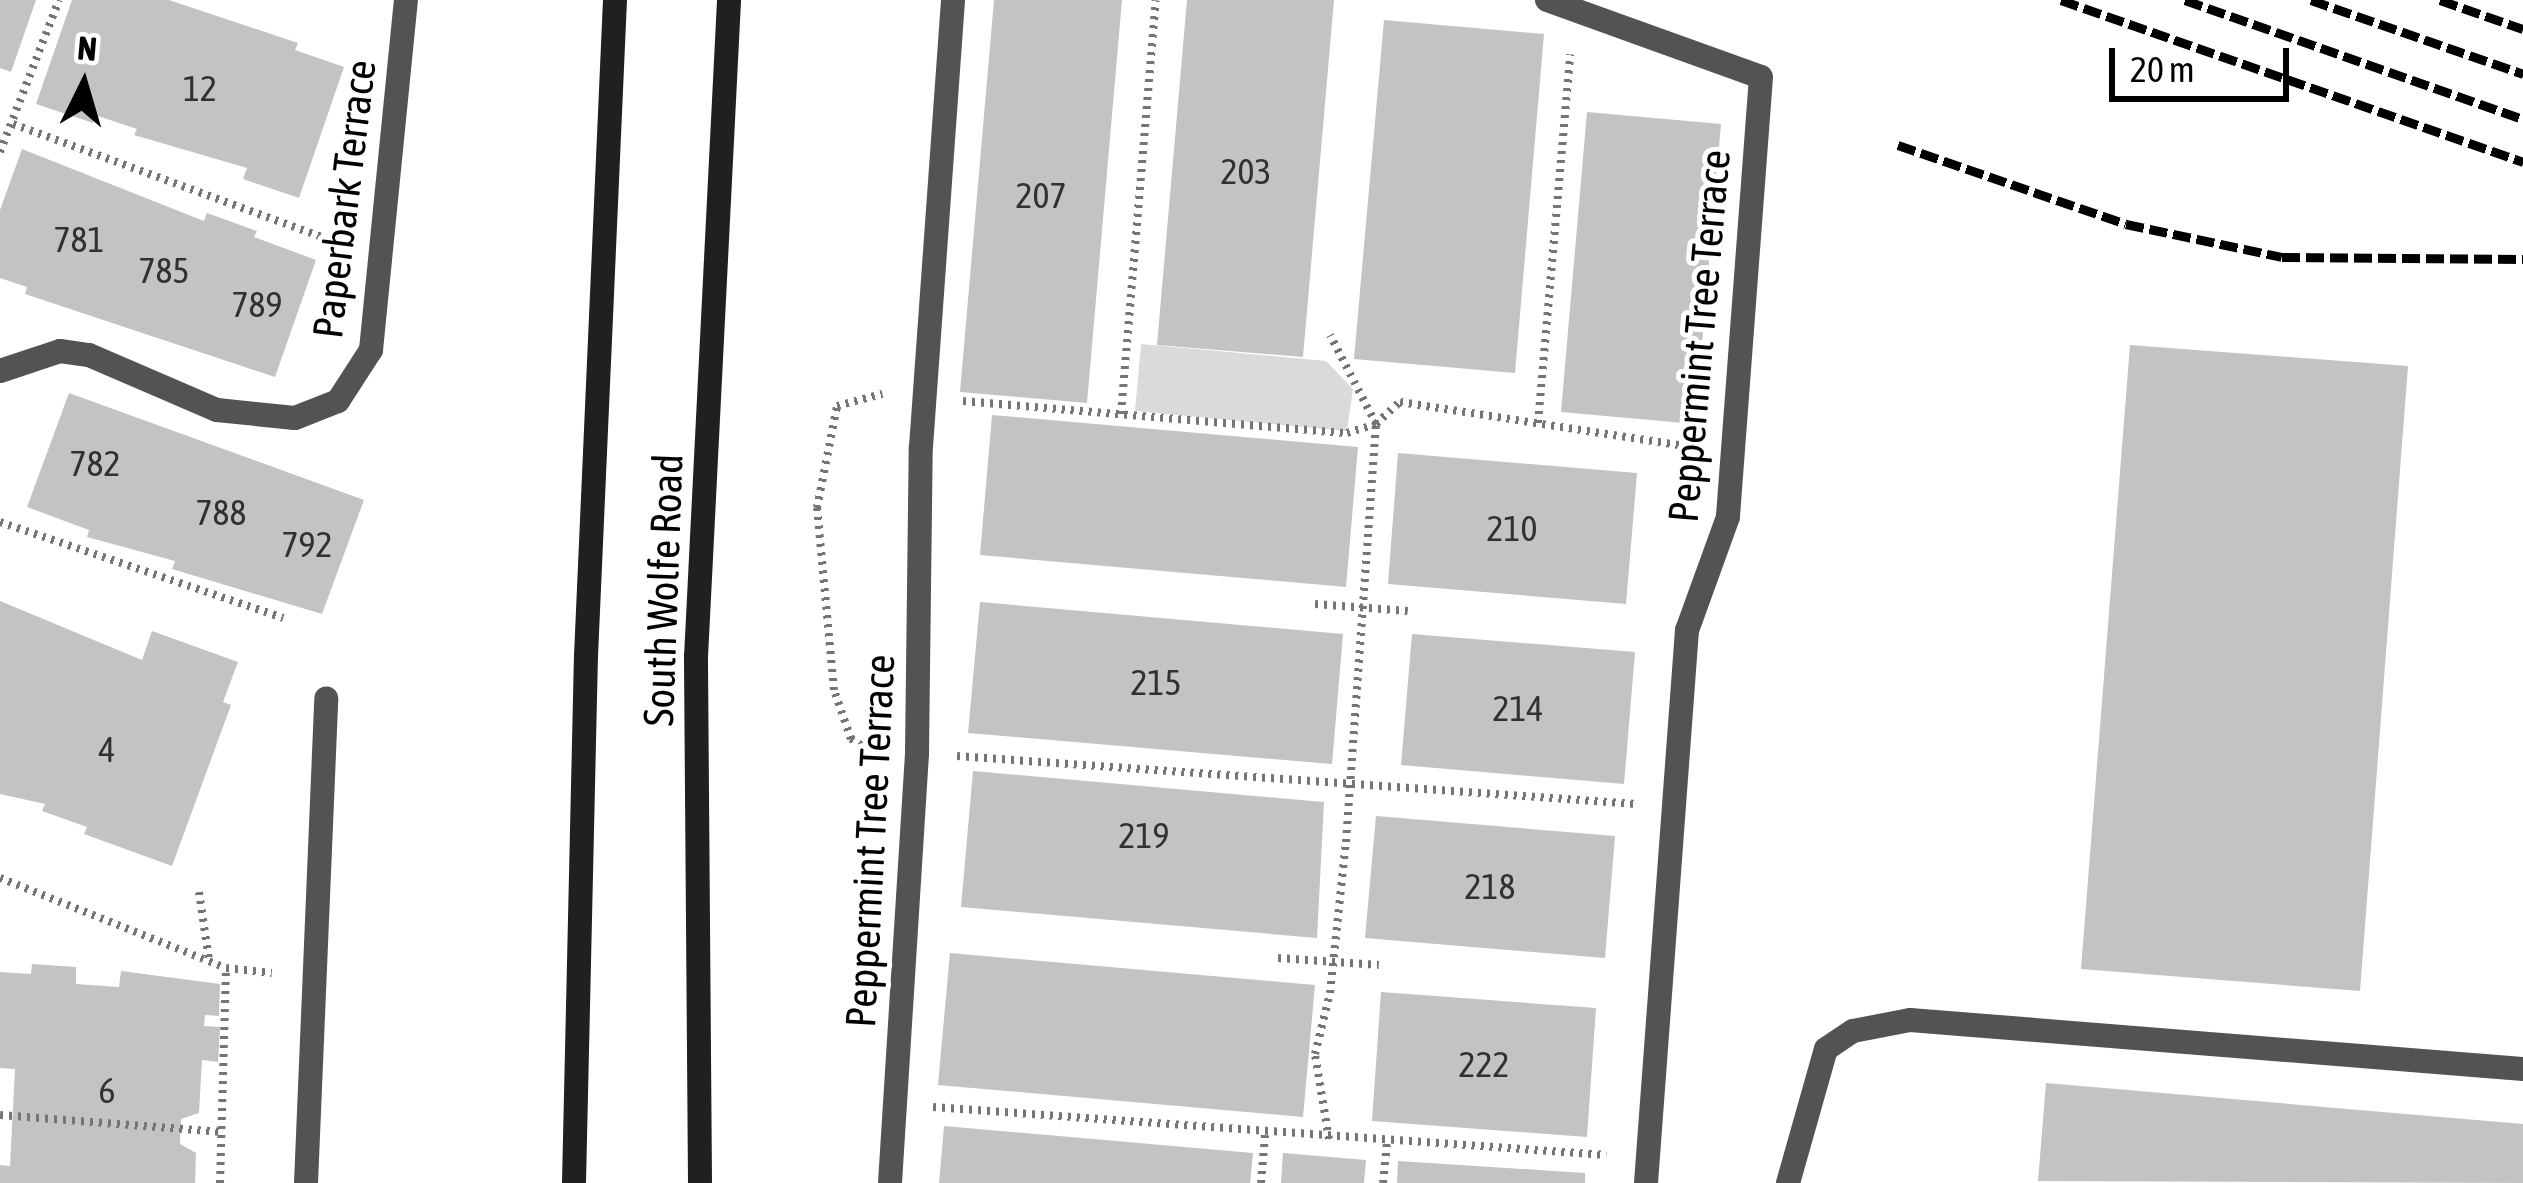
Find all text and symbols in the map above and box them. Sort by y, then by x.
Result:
north arrow [24,24,144,144]
scale bar [2115,24,2295,98]
text: N [76,28,98,68]
text: 20 m [2130,48,2195,90]
street label: Paperbark Terrace [302,57,386,341]
house number: 12 [183,67,217,111]
street label: Peppermint Tree Terrace [1658,148,1740,524]
house number: 203 [1221,150,1271,194]
house number: 207 [1016,174,1066,218]
house number: 781 [54,218,104,262]
house number: 785 [139,249,189,293]
house number: 789 [232,283,282,327]
house number: 782 [70,442,120,486]
street label: South Wolfe Road [633,453,693,727]
house number: 788 [196,491,246,535]
house number: 210 [1487,507,1537,551]
house number: 792 [282,523,332,567]
street label: Peppermint Tree Terrace [835,653,905,1029]
house number: 215 [1131,661,1181,705]
house number: 214 [1493,687,1543,731]
house number: 4 [99,728,115,772]
house number: 219 [1119,814,1169,858]
house number: 218 [1465,865,1515,909]
house number: 222 [1459,1043,1509,1087]
house number: 6 [99,1069,115,1113]

